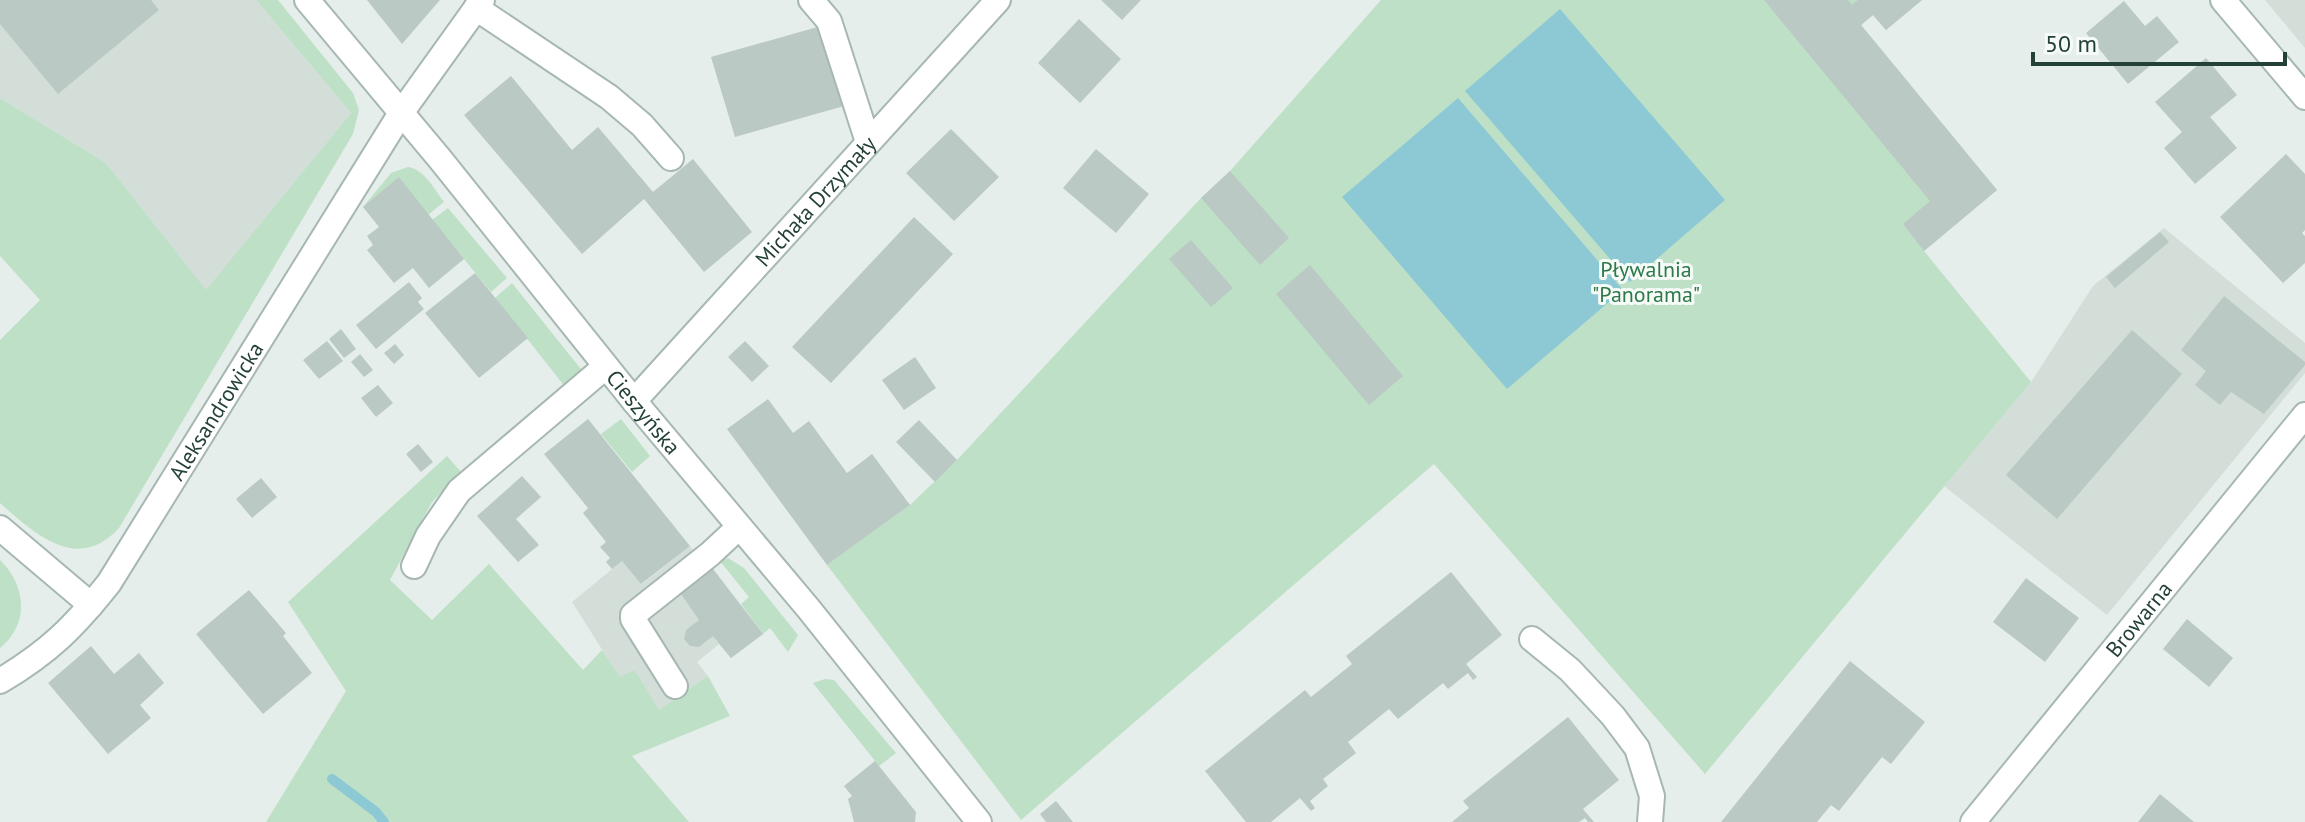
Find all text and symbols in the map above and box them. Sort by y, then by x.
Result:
scale bar [2033,16,2285,66]
text: 50 m [2045,28,2097,59]
street label: Michała Drzymały [749,129,882,272]
park label: Pływalnia "Panorama" [1592,255,1700,308]
street label: Aleksandrowicka [162,337,269,485]
street label: Cieszyńska [600,364,687,460]
street label: Browarna [2099,575,2178,662]

